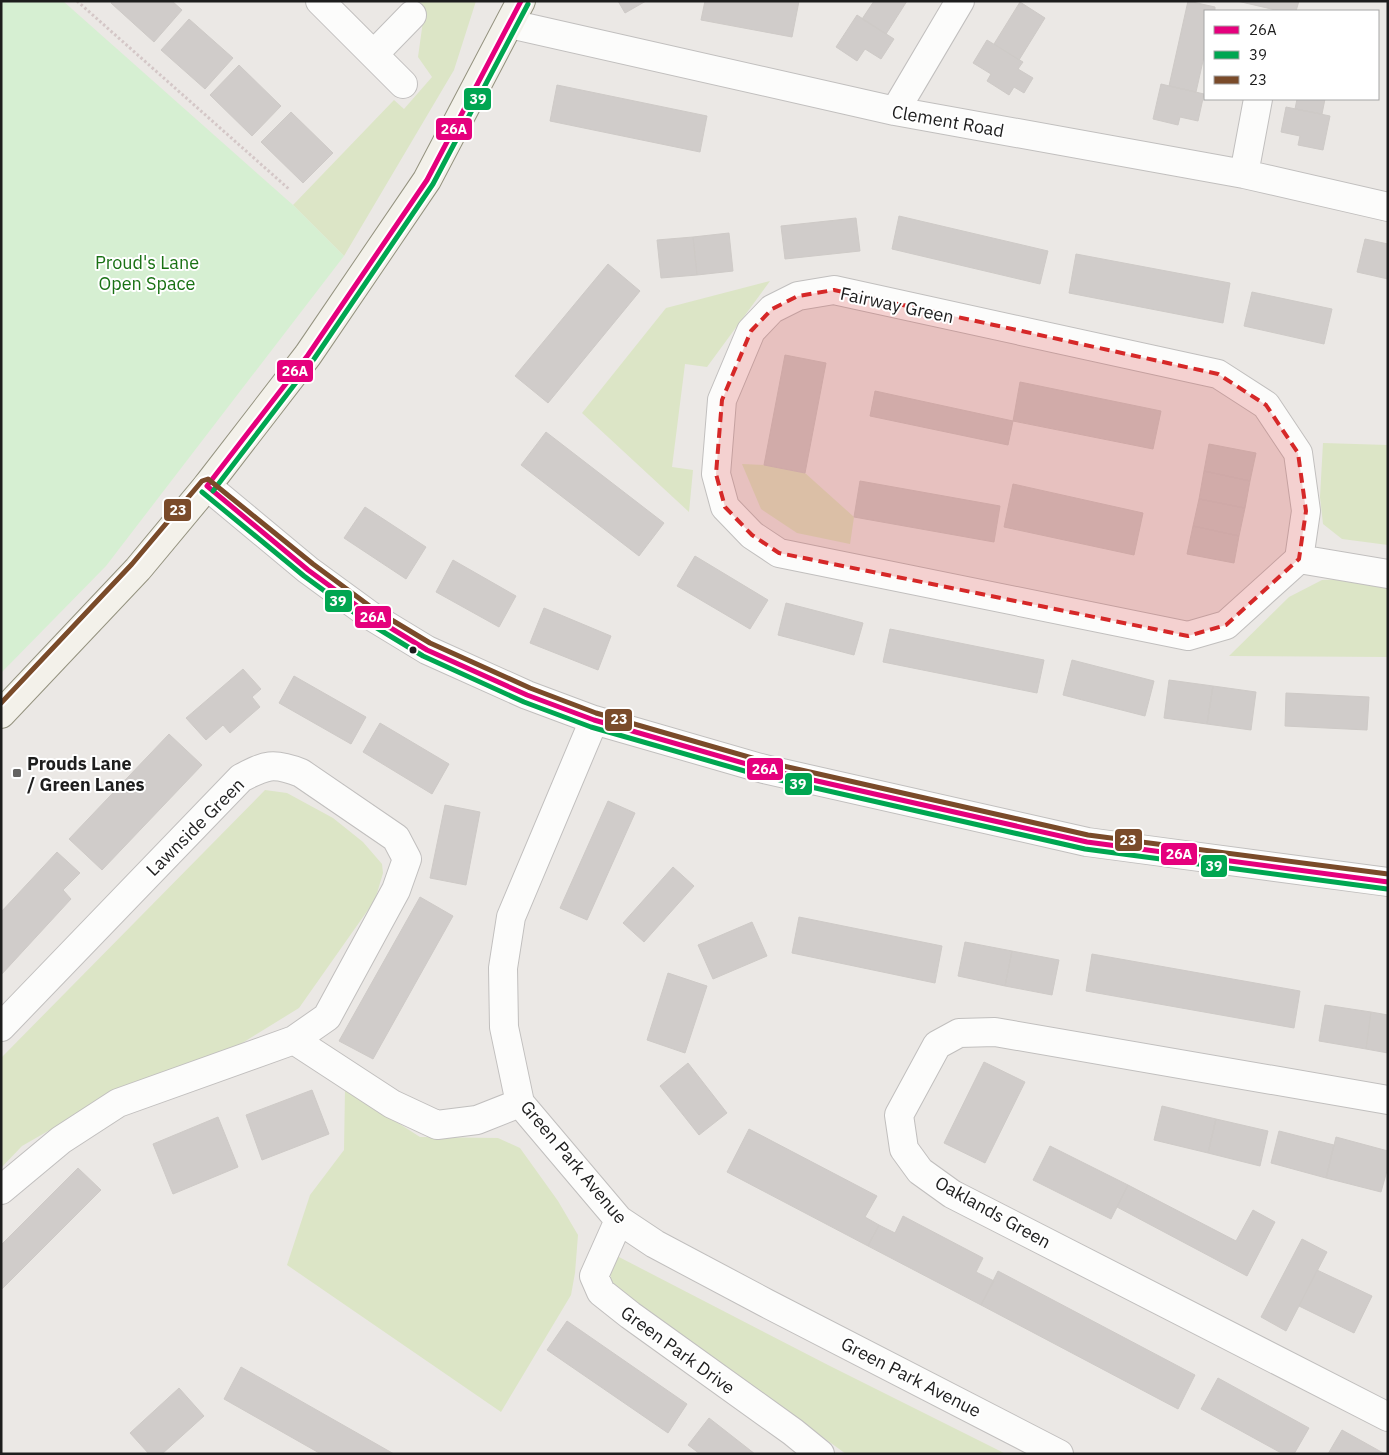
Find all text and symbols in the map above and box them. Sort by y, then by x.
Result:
legend [1204,10,1379,100]
text: 26A [1249,20,1277,39]
text: 39 [1249,45,1267,64]
text: 23 [1249,70,1267,89]
line badge: 39 [463,87,492,111]
text: 39 [470,90,486,108]
street label: Clement Road [890,100,1006,142]
line badge: 26A [435,117,473,141]
text: 26A [441,120,468,138]
park label: Proud's Lane Open Space [95,251,199,295]
street label: Fairway Green [838,282,956,328]
line badge: 26A [276,359,314,383]
text: 26A [282,362,309,380]
line badge: 23 [163,498,192,522]
text: 23 [170,501,186,519]
line badge: 39 [324,589,353,613]
text: 39 [330,592,346,610]
line badge: 26A [354,605,392,629]
text: 26A [360,608,387,626]
unlabelled marker [408,645,418,655]
line badge: 23 [604,708,633,732]
text: 23 [611,710,627,728]
place label: Prouds Lane / Green Lanes [27,752,145,796]
line badge: 26A [746,757,784,781]
text: 26A [752,760,779,778]
marker: Prouds Lane / Green Lanes [11,767,23,779]
line badge: 39 [784,772,813,796]
street label: Lawnside Green [141,773,249,881]
text: 39 [790,775,806,793]
line badge: 23 [1114,828,1143,852]
text: 23 [1120,831,1136,849]
line badge: 26A [1160,842,1198,866]
text: 26A [1166,845,1193,863]
line badge: 39 [1200,854,1228,878]
text: 39 [1206,857,1222,875]
street label: Green Park Avenue [516,1096,632,1228]
street label: Oaklands Green [931,1171,1055,1253]
street label: Green Park Drive [616,1301,740,1399]
street label: Green Park Avenue [837,1332,985,1422]

